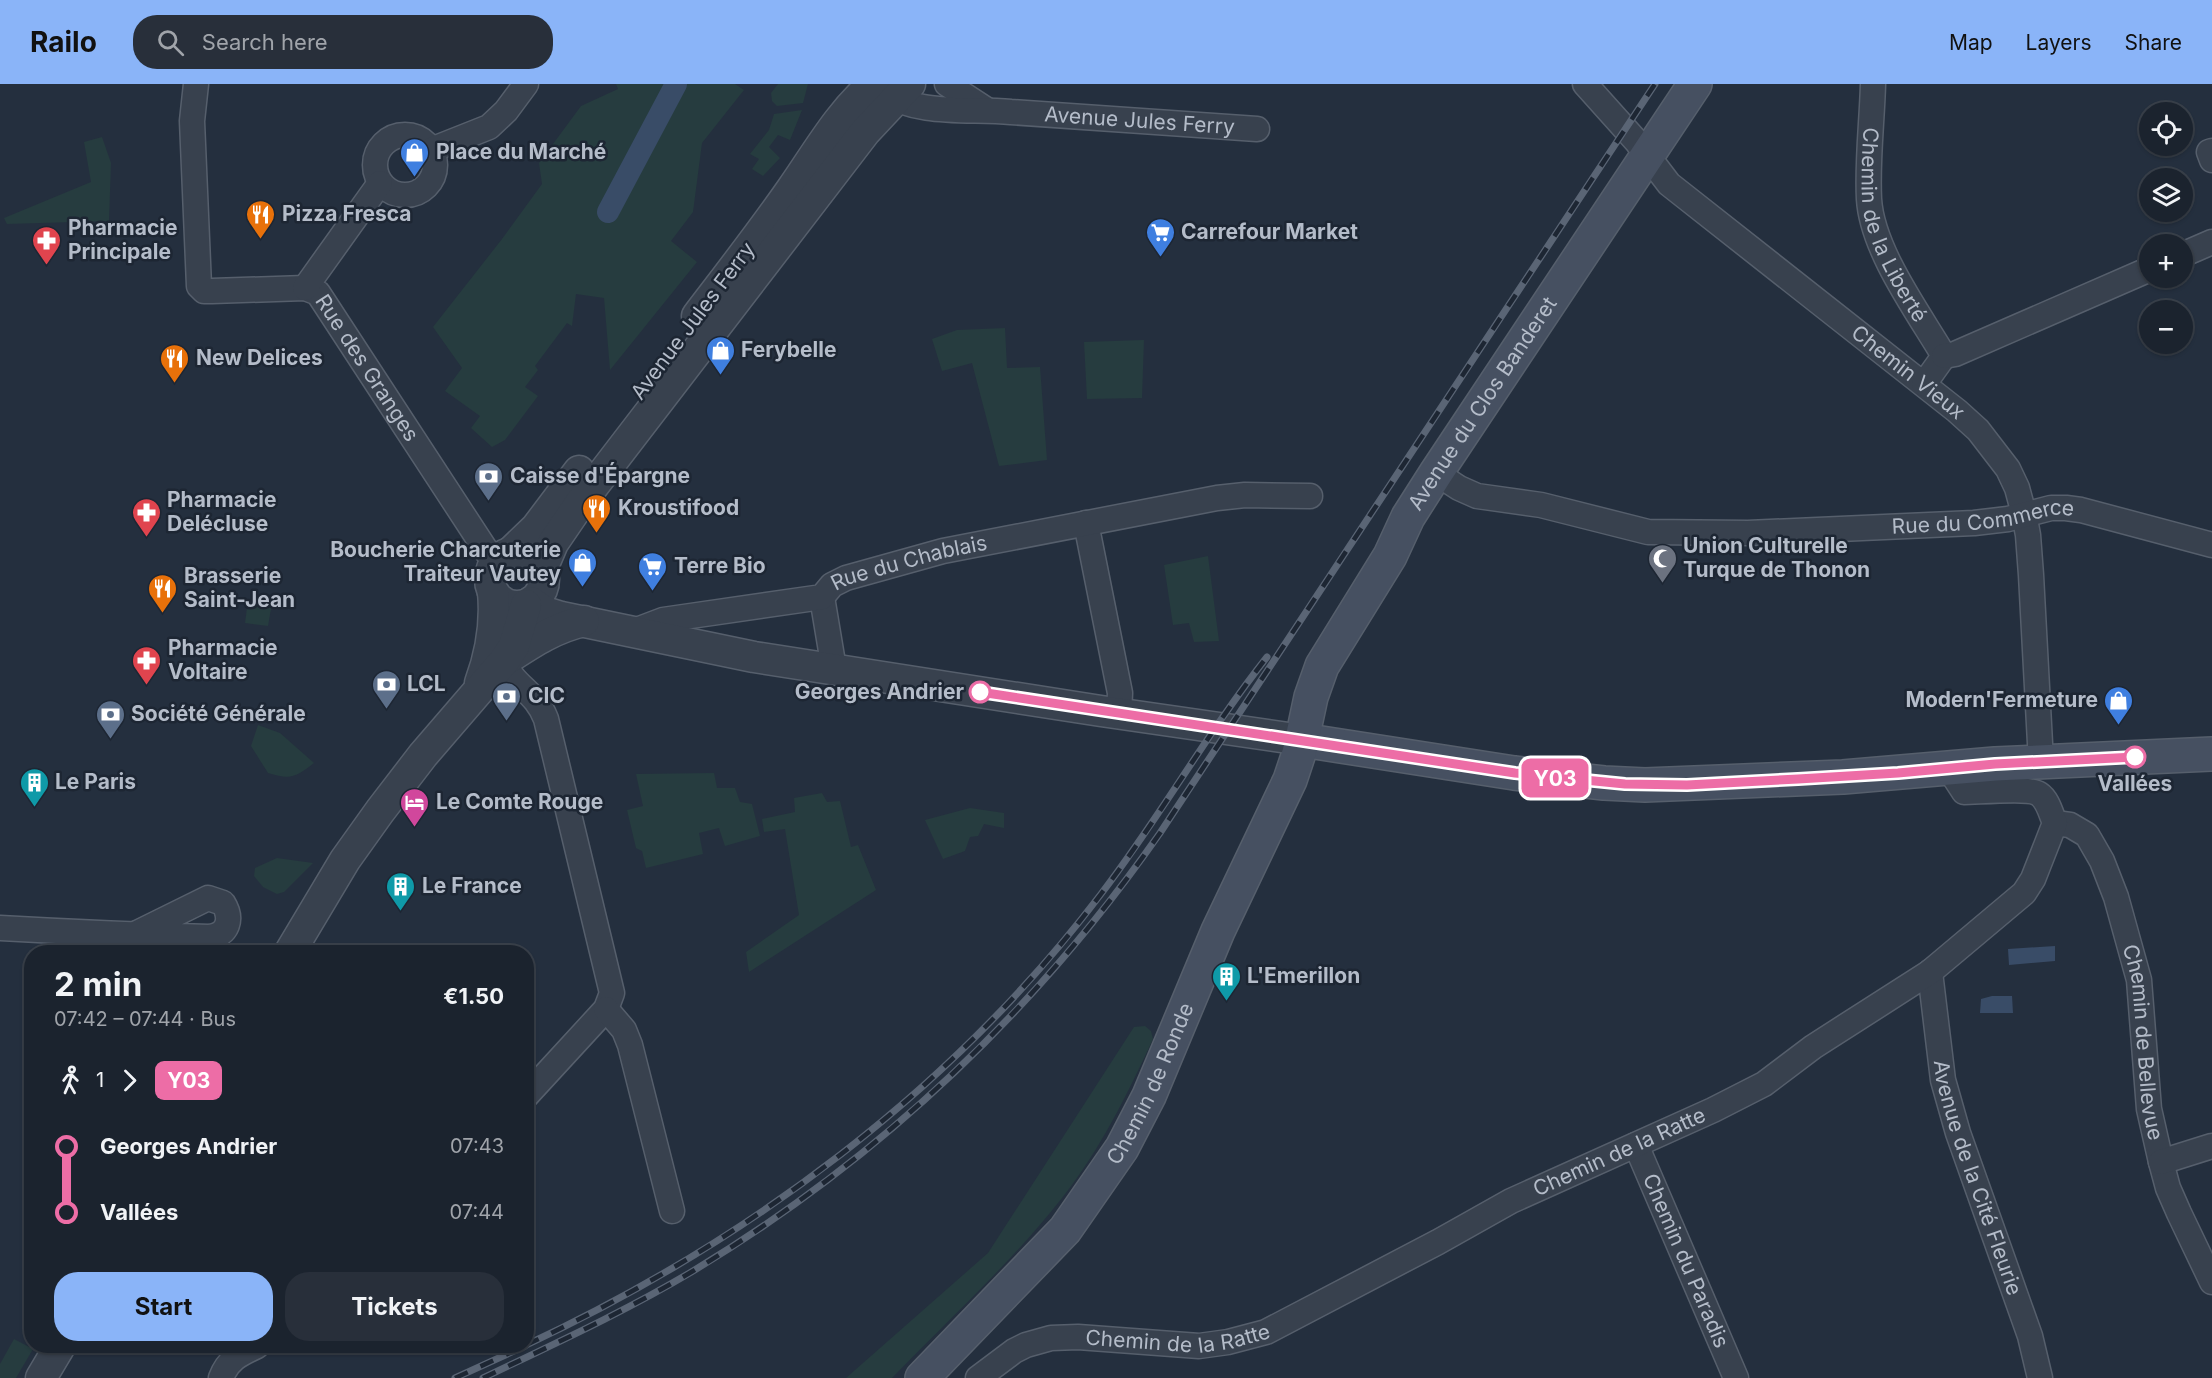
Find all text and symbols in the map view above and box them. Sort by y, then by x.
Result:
search box [133,15,553,69]
text: Railo [30,25,97,59]
icon: search [154,26,187,59]
text: Search here [202,29,328,55]
text: Map [1949,30,1993,55]
text: Layers [2026,30,2092,55]
text: Share [2125,30,2182,55]
street label: Avenue Jules Ferry [1044,101,1236,139]
map controls [2139,102,2193,354]
button: locate [2139,102,2193,156]
street label: Chemin de la Liberté [1856,127,1933,327]
shop icon: Place du Marché [399,136,431,178]
place label: Place du Marché [436,139,606,164]
button: layers [2139,168,2193,222]
restaurant icon: Pizza Fresca [245,198,277,240]
place label: Pizza Fresca [282,201,412,226]
place label: Pharmacie Principale [68,215,178,264]
supermarket icon: Carrefour Market [1144,216,1176,258]
place label: Carrefour Market [1181,219,1358,244]
pharmacy icon: Pharmacie Principale [31,224,63,266]
button: + [2139,234,2193,288]
street label: Avenue Jules Ferry [625,237,760,404]
street label: Rue des Granges [310,290,424,446]
street label: Avenue du Clos Banderet [1403,292,1562,515]
button: − [2139,300,2193,354]
street label: Chemin Vieux [1847,320,1970,424]
shop icon: Ferybelle [704,334,736,376]
place label: Ferybelle [741,337,836,362]
restaurant icon: New Delices [159,342,191,384]
place label: New Delices [196,345,323,370]
bank icon: Caisse d'Épargne [473,460,505,502]
place label: Caisse d'Épargne [510,462,690,488]
place label: Pharmacie Delécluse [167,487,277,536]
restaurant icon: Kroustifood [581,492,613,534]
place label: Kroustifood [618,495,739,520]
street label: Rue du Commerce [1891,495,2076,539]
pharmacy icon: Pharmacie Delécluse [130,496,162,538]
street label: Rue du Chablais [826,530,989,596]
place label: Union Culturelle Turque de Thonon [1683,533,1870,582]
place label: Boucherie Charcuterie Traiteur Vautey [330,537,561,586]
mosque icon: Union Culturelle Turque de Thonon [1646,542,1678,584]
shop icon: Boucherie Charcuterie Traiteur Vautey [566,546,598,588]
supermarket icon: Terre Bio [637,550,669,592]
place label: Terre Bio [674,553,766,578]
place label: Brasserie Saint-Jean [184,563,295,612]
restaurant icon: Brasserie Saint-Jean [147,572,179,614]
place label: Pharmacie Voltaire [168,635,278,684]
pharmacy icon: Pharmacie Voltaire [131,644,163,686]
bank icon: LCL [370,668,402,710]
place label: LCL [407,671,446,696]
place label: Georges Andrier [795,679,964,704]
bank icon: CIC [491,680,523,722]
marker: Georges Andrier [969,681,991,703]
place label: CIC [528,683,565,708]
shop icon: Modern'Fermeture [2103,684,2135,726]
place label: Modern'Fermeture [1905,687,2098,712]
bank icon: Société Générale [94,698,126,740]
place label: Société Générale [131,701,306,726]
marker: Vallées [2124,746,2146,768]
line badge: Y03 [1520,758,1590,798]
building icon: Le Paris [18,766,50,808]
text: Y03 [1533,766,1577,791]
place label: Le Paris [55,769,136,794]
place label: Vallées [2098,771,2172,796]
hotel icon: Le Comte Rouge [399,786,431,828]
place label: Le Comte Rouge [436,789,603,814]
building icon: Le France [385,870,417,912]
place label: Le France [422,873,522,898]
street label: Chemin de Bellevue [2118,942,2169,1143]
building icon: L'Emerillon [1210,960,1242,1002]
place label: L'Emerillon [1247,963,1360,988]
text: 2 min [54,964,142,1004]
text: €1.50 [443,983,504,1009]
street label: Chemin de Ronde [1101,999,1199,1169]
text: 07:42 – 07:44 · Bus [54,1007,236,1031]
street label: Avenue de la Cité Fleurie [1929,1059,2028,1299]
icon: walk [54,1064,87,1097]
icon: forward [113,1064,146,1097]
text: 1 [96,1068,104,1092]
text: Y03 [167,1068,210,1093]
street label: Chemin de la Ratte [1529,1102,1709,1201]
text: Georges Andrier [100,1133,277,1159]
text: 07:43 [450,1134,504,1158]
street label: Chemin du Paradis [1638,1170,1735,1351]
text: Vallées [100,1199,178,1225]
text: 07:44 [450,1200,504,1224]
button: Start [54,1272,273,1341]
button: Tickets [285,1272,504,1341]
street label: Chemin de la Ratte [1085,1318,1273,1358]

